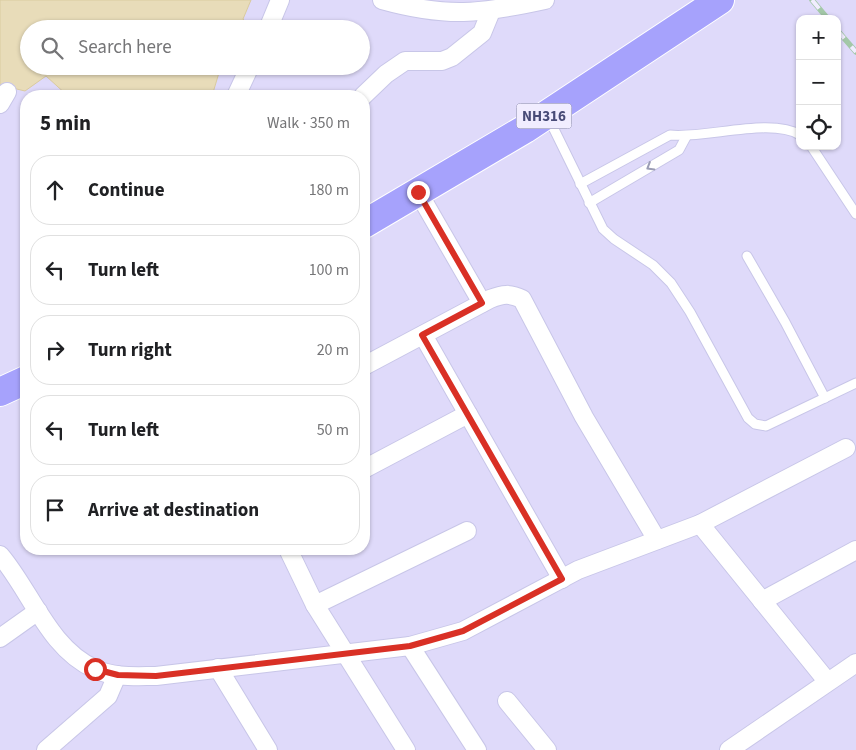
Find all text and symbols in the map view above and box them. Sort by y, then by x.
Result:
map controls [796,15,841,150]
button: + [796,15,841,60]
search box [20,20,370,75]
icon: search [38,34,66,62]
text: Search here [78,34,172,61]
button: − [796,60,841,105]
road number: NH316 [516,104,572,128]
button: locate [796,105,841,150]
text: 5 min [40,108,91,138]
text: Walk · 350 m [267,112,350,134]
one-way arrow [646,160,655,170]
icon: ahead [41,176,69,204]
text: Continue [88,177,165,204]
text: 180 m [309,179,349,201]
route end [407,181,430,204]
icon: left [41,256,69,284]
text: Turn left [88,257,159,284]
text: 100 m [309,259,349,281]
icon: right [41,336,69,364]
text: Turn right [88,337,172,364]
text: 20 m [317,339,349,361]
icon: left [41,416,69,444]
text: Turn left [88,417,159,444]
text: 50 m [317,419,349,441]
icon: arrive [41,496,69,524]
text: Arrive at destination [88,497,259,524]
route start [84,658,107,681]

